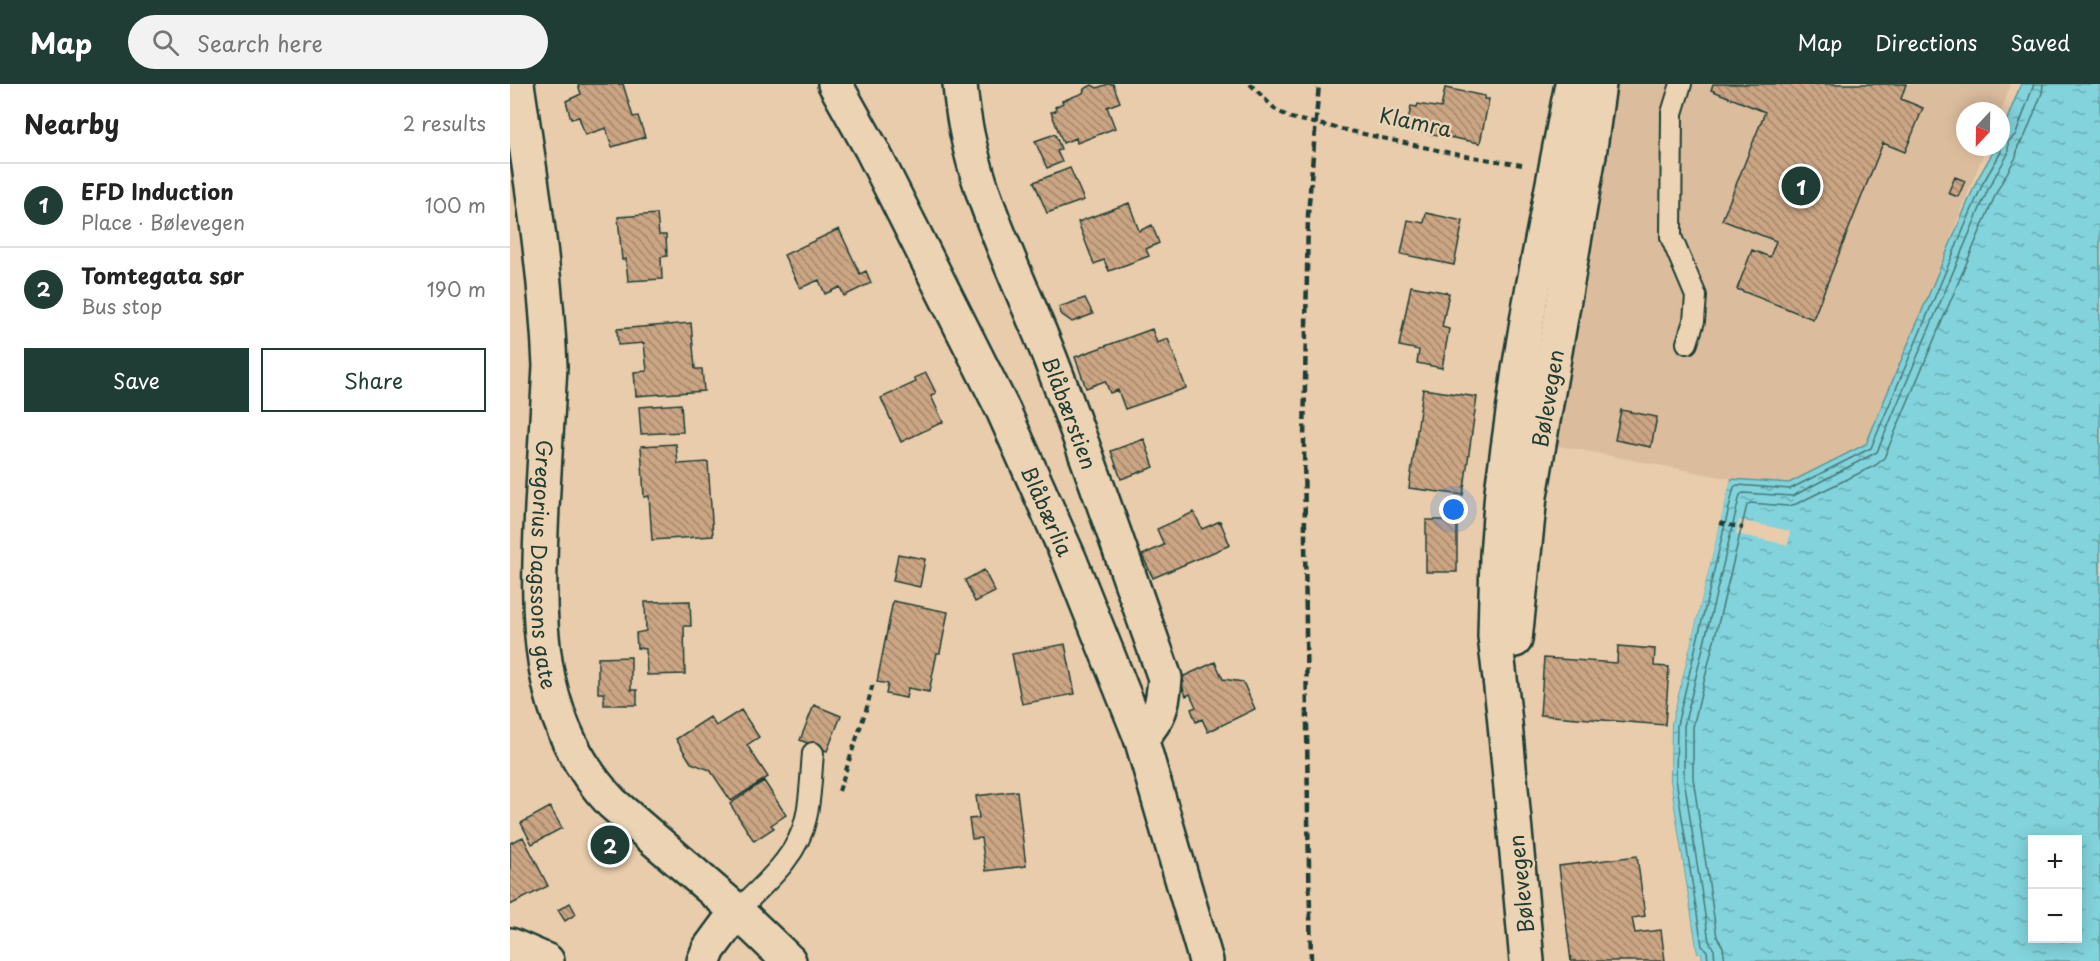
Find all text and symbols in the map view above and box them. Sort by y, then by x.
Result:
search box [128,15,548,69]
text: Map [30,21,92,64]
icon: search [149,26,182,59]
text: Search here [197,26,323,59]
text: Map [1797,26,1842,58]
text: Directions [1875,26,1977,58]
text: Saved [2010,26,2070,58]
street label: Klamra [1377,98,1455,144]
north arrow [1956,102,2010,156]
text: Nearby [24,104,119,143]
text: 2 results [403,108,486,138]
pin: 1 [1782,164,1820,208]
text: EFD Induction [81,174,234,207]
text: 1 [39,190,48,220]
text: 100 m [425,190,486,220]
text: Place · Bølevegen [81,207,245,237]
text: Tomtegata sør [81,258,244,291]
text: 2 [36,274,51,304]
text: 190 m [427,274,486,304]
text: Bus stop [81,291,162,321]
street label: Bølevegen [1523,347,1571,450]
button: Save [24,348,249,412]
button: Share [261,348,486,412]
street label: Blåbærstien [1035,351,1106,474]
street label: Gregorius Dagssons gate [524,439,566,692]
street label: Blåbærlia [1014,460,1082,561]
your location [1439,495,1468,524]
pin: 2 [590,822,630,867]
street label: Bølevegen [1499,833,1541,935]
map controls [2028,835,2082,943]
button: + [2028,835,2082,889]
button: − [2028,889,2082,943]

